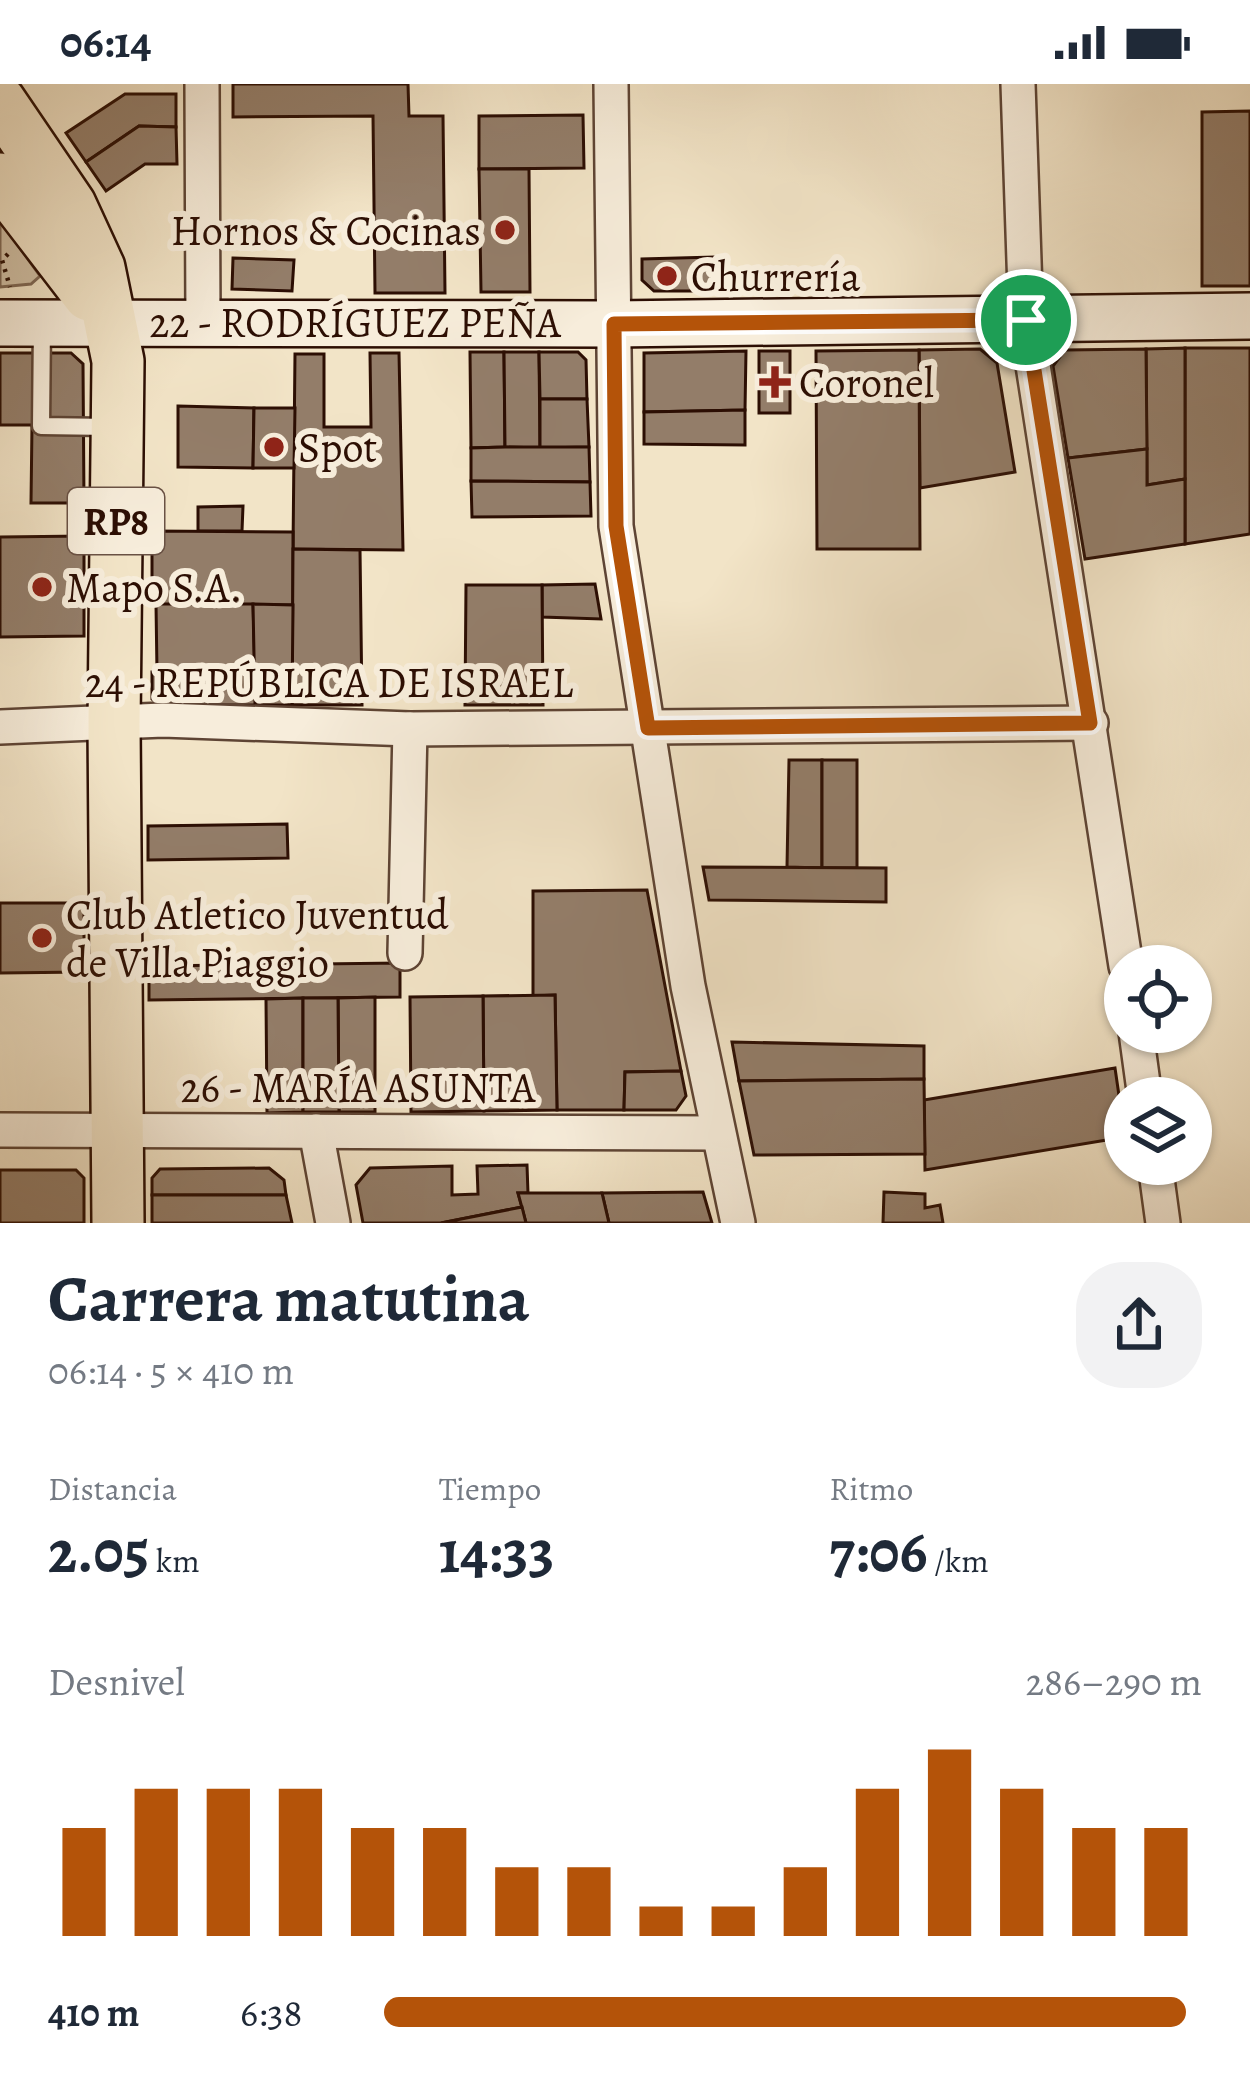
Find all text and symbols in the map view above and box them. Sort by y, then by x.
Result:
text: 06:14 [60,11,152,73]
place label: Hornos & Cocinas [171,202,481,259]
marker: Hornos & Cocinas [492,217,518,243]
place label: Churrería [691,248,861,305]
marker: Churrería [654,263,680,289]
pin [975,269,1077,371]
icon: arrive [993,287,1059,353]
street label: 22 - RODRÍGUEZ PEÑA [149,294,561,351]
place label: Coronel [799,354,934,411]
marker: Coronel [762,369,788,395]
place label: Spot [298,419,377,476]
marker: Spot [261,434,287,460]
road number: RP8 [68,488,164,554]
place label: Mapo S.A. [66,559,242,616]
marker: Mapo S.A. [29,574,55,600]
street label: 24 - REPÚBLICA DE ISRAEL [85,654,574,711]
place label: Club Atletico Juventud de Villa Piaggio [66,886,449,991]
marker: Club Atletico Juventud de Villa Piaggio [29,925,55,951]
map controls [1104,945,1212,1185]
button: locate [1104,945,1212,1053]
street label: 26 - MARÍA ASUNTA [181,1059,536,1116]
button: layers [1104,1077,1212,1185]
text: Carrera matutina [48,1254,530,1344]
button: share [1076,1262,1202,1388]
text: 06:14 · 5 × 410 m [48,1344,294,1397]
text: Distancia [48,1466,177,1511]
text: Tiempo [439,1466,541,1511]
text: Ritmo [829,1466,913,1511]
text: 2.05 [48,1511,149,1593]
text: 14:33 [439,1511,554,1593]
text: 7:06 [829,1511,927,1593]
text: km [149,1538,200,1583]
text: /km [927,1538,989,1583]
text: Desnivel [48,1655,185,1708]
text: 286–290 m [1026,1655,1202,1708]
text: 410 m [48,1986,139,2039]
text: 6:38 [240,1986,302,2039]

